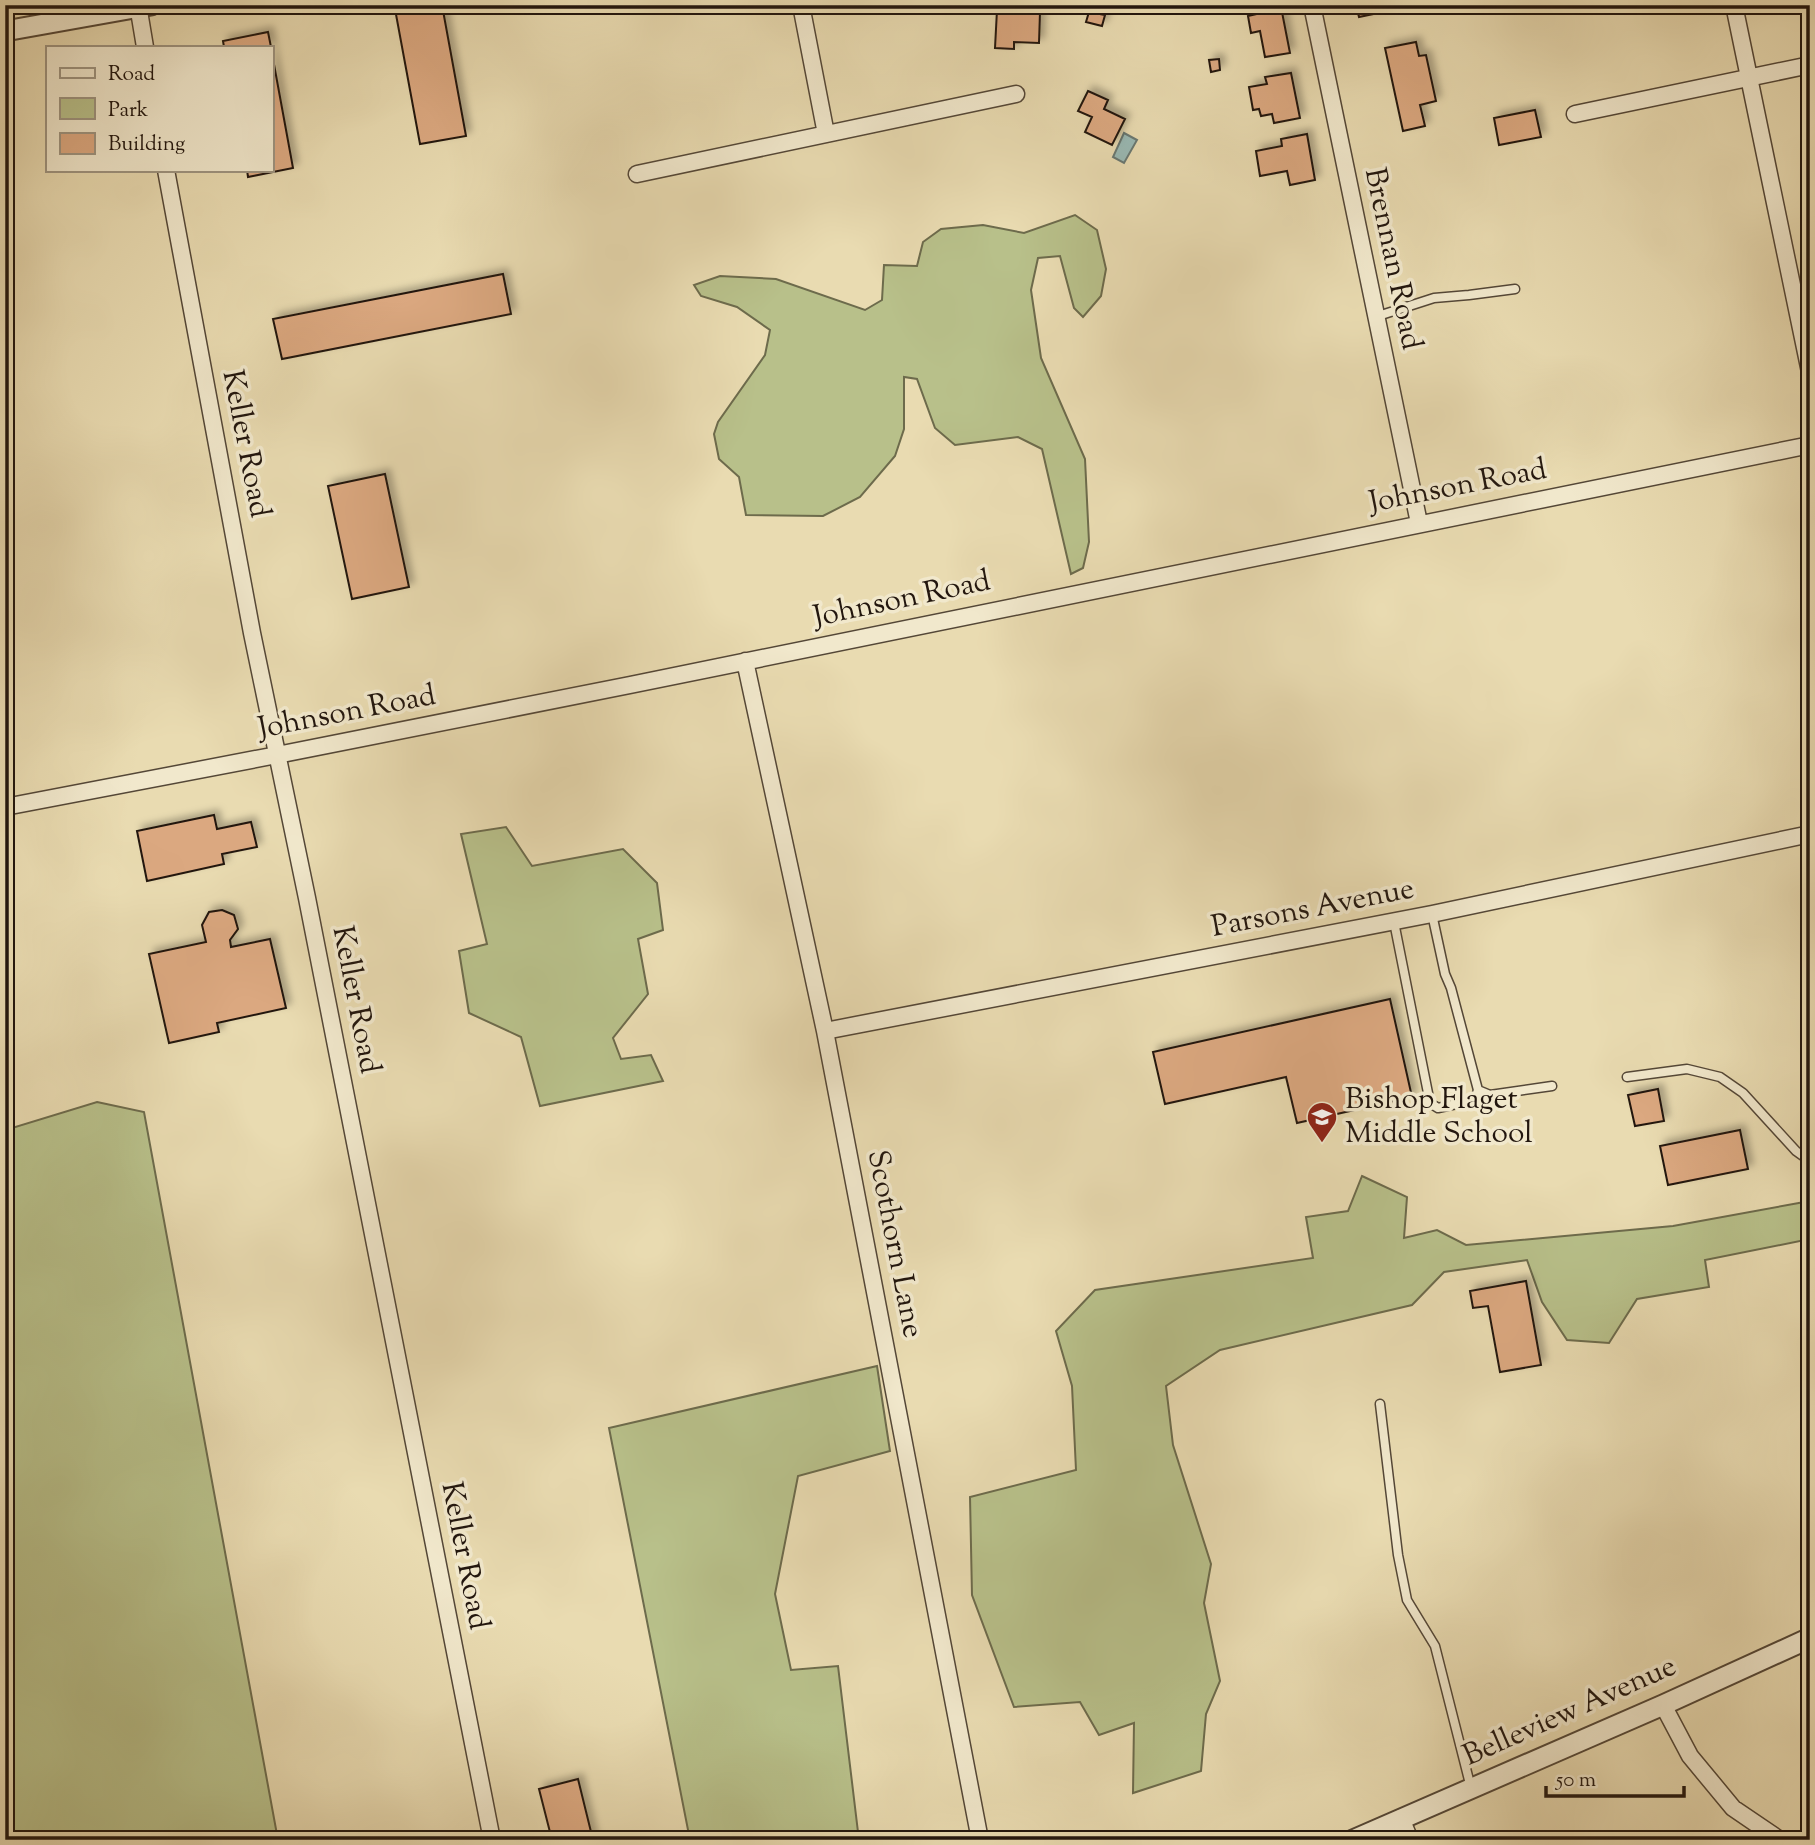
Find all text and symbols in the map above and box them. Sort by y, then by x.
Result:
legend [46,46,273,172]
text: Road [108,60,155,90]
text: Park [108,96,149,126]
text: Building [108,130,185,160]
street label: Brennan Road [1352,164,1432,354]
street label: Keller Road [210,366,280,522]
street label: Johnson Road [1364,449,1551,526]
street label: Johnson Road [808,560,995,640]
street label: Johnson Road [253,675,440,752]
street label: Parsons Avenue [1208,868,1418,950]
street label: Keller Road [320,922,390,1078]
place label: Bishop Flaget Middle School [1345,1079,1533,1156]
school or university icon: Bishop Flaget Middle School [1305,1100,1339,1144]
street label: Scothorn Lane [855,1146,933,1342]
street label: Keller Road [429,1478,499,1634]
street label: Belleview Avenue [1456,1646,1684,1778]
scale bar [1546,1754,1684,1798]
text: 50 m [1555,1766,1596,1796]

